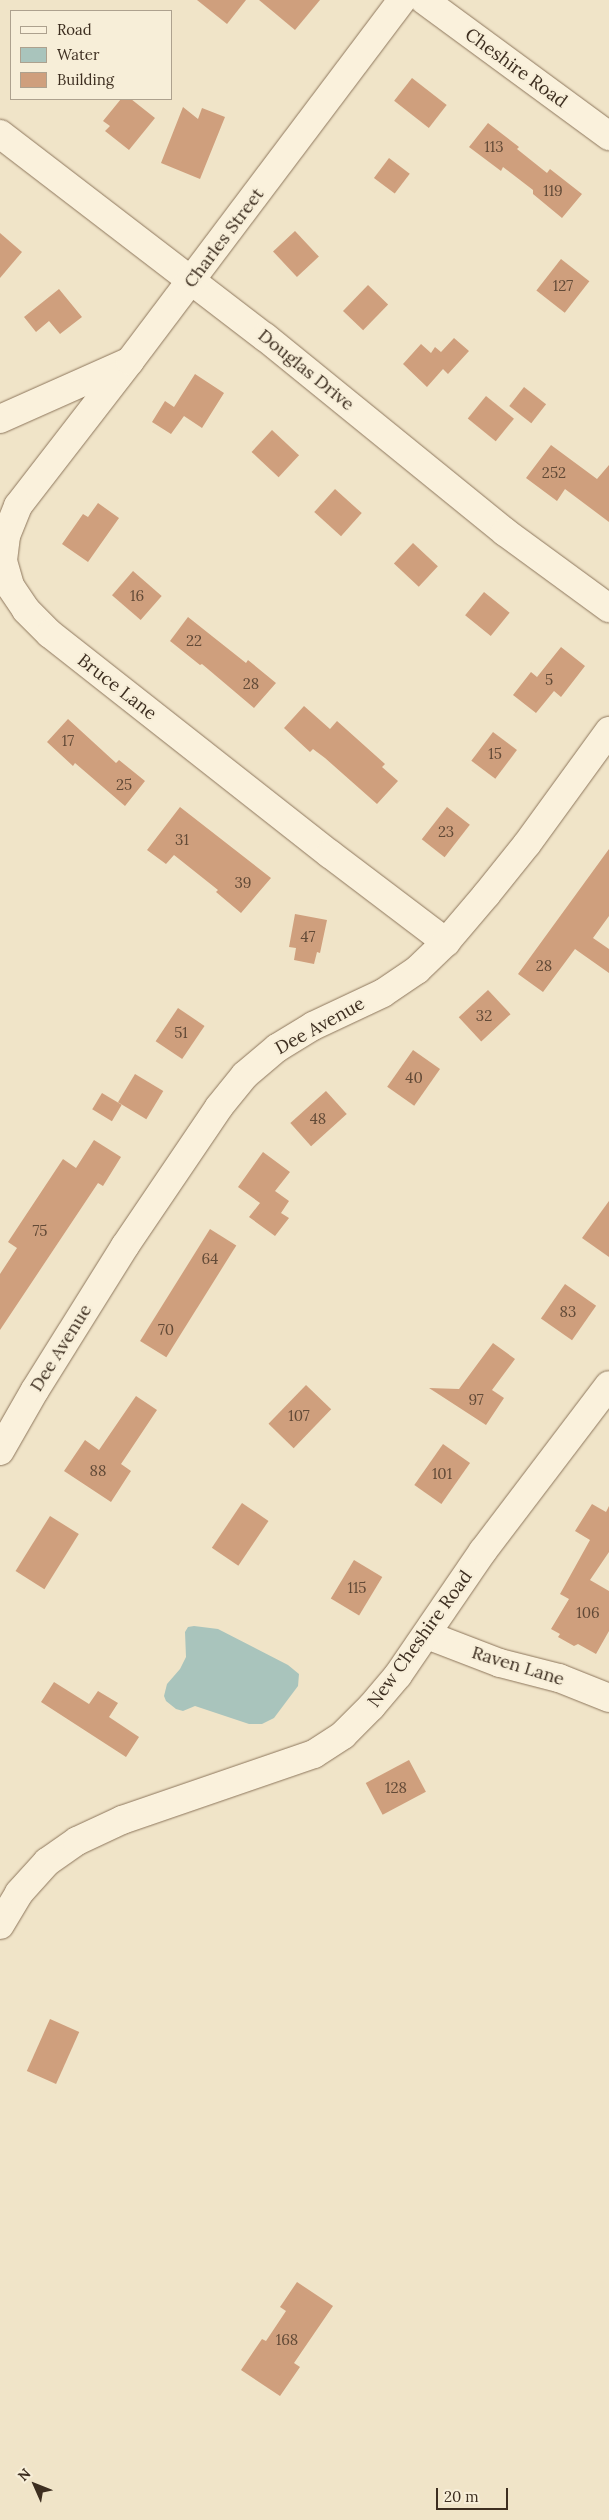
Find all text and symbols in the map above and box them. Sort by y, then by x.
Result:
legend [10,10,172,100]
text: Road [57,20,92,39]
street label: Cheshire Road [461,24,571,112]
text: Water [57,45,99,64]
text: Building [57,70,114,89]
house number: 113 [484,138,504,156]
house number: 119 [543,182,563,200]
street label: Charles Street [180,184,268,292]
house number: 127 [553,277,573,295]
street label: Douglas Drive [254,325,358,415]
house number: 252 [542,464,566,482]
house number: 16 [130,587,144,605]
house number: 22 [186,632,202,650]
street label: Bruce Lane [73,649,161,725]
house number: 5 [545,671,553,689]
house number: 28 [243,675,259,693]
house number: 17 [62,732,74,750]
house number: 15 [488,745,502,763]
house number: 25 [116,776,132,794]
house number: 23 [438,823,454,841]
house number: 31 [175,831,189,849]
house number: 39 [234,874,252,892]
house number: 47 [300,928,316,946]
house number: 28 [536,957,552,975]
street label: Dee Avenue [272,993,368,1059]
house number: 32 [476,1007,492,1025]
house number: 51 [174,1024,188,1042]
house number: 40 [405,1069,423,1087]
house number: 48 [310,1110,326,1128]
house number: 75 [32,1222,48,1240]
house number: 64 [202,1250,218,1268]
street label: Dee Avenue [26,1300,96,1396]
house number: 83 [560,1303,576,1321]
house number: 70 [158,1321,174,1339]
house number: 97 [468,1391,484,1409]
house number: 107 [288,1407,310,1425]
house number: 88 [90,1462,106,1480]
house number: 101 [432,1465,452,1483]
street label: New Cheshire Road [363,1566,477,1712]
house number: 115 [347,1579,367,1597]
house number: 106 [576,1604,600,1622]
street label: Raven Lane [469,1642,567,1690]
house number: 128 [385,1779,407,1797]
house number: 168 [276,2331,298,2349]
north arrow [10,2460,60,2510]
text: N [14,2464,34,2485]
scale bar [439,2478,512,2510]
text: 20 m [444,2487,479,2506]

